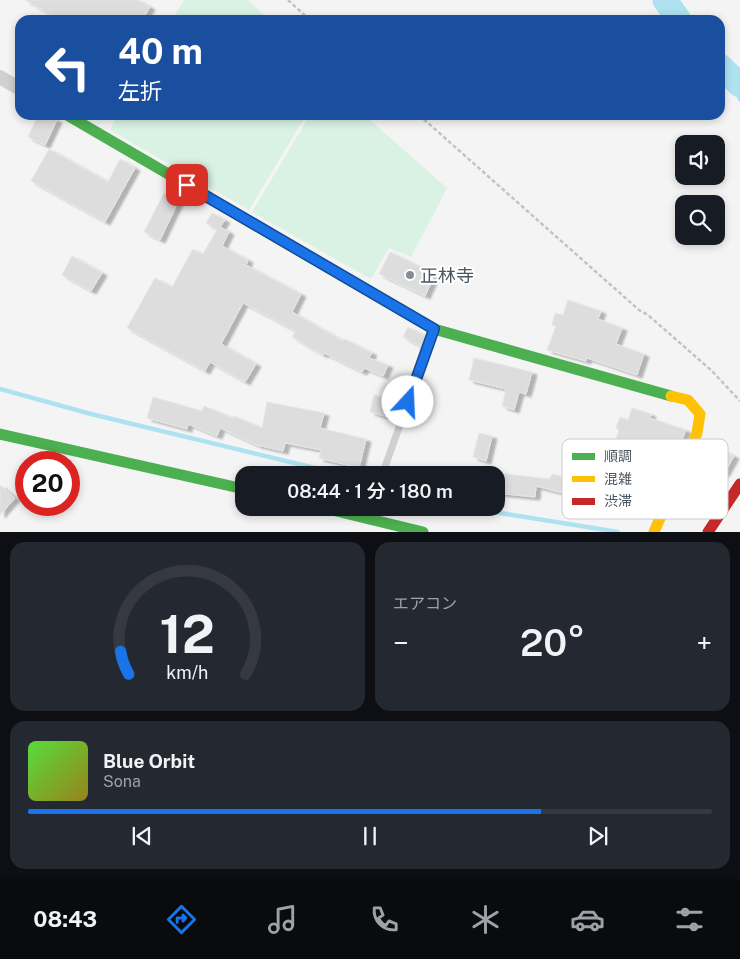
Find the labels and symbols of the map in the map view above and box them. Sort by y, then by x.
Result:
pin [166,164,208,206]
place label: 正林寺 [420,265,474,286]
marker: 正林寺 [404,269,416,281]
position arrow [381,375,433,427]
legend [562,439,728,519]
text: 順調 [604,448,632,464]
speed limit sign: 20 [15,451,80,516]
text: 混雑 [604,471,632,487]
text: 渋滞 [604,493,632,509]

